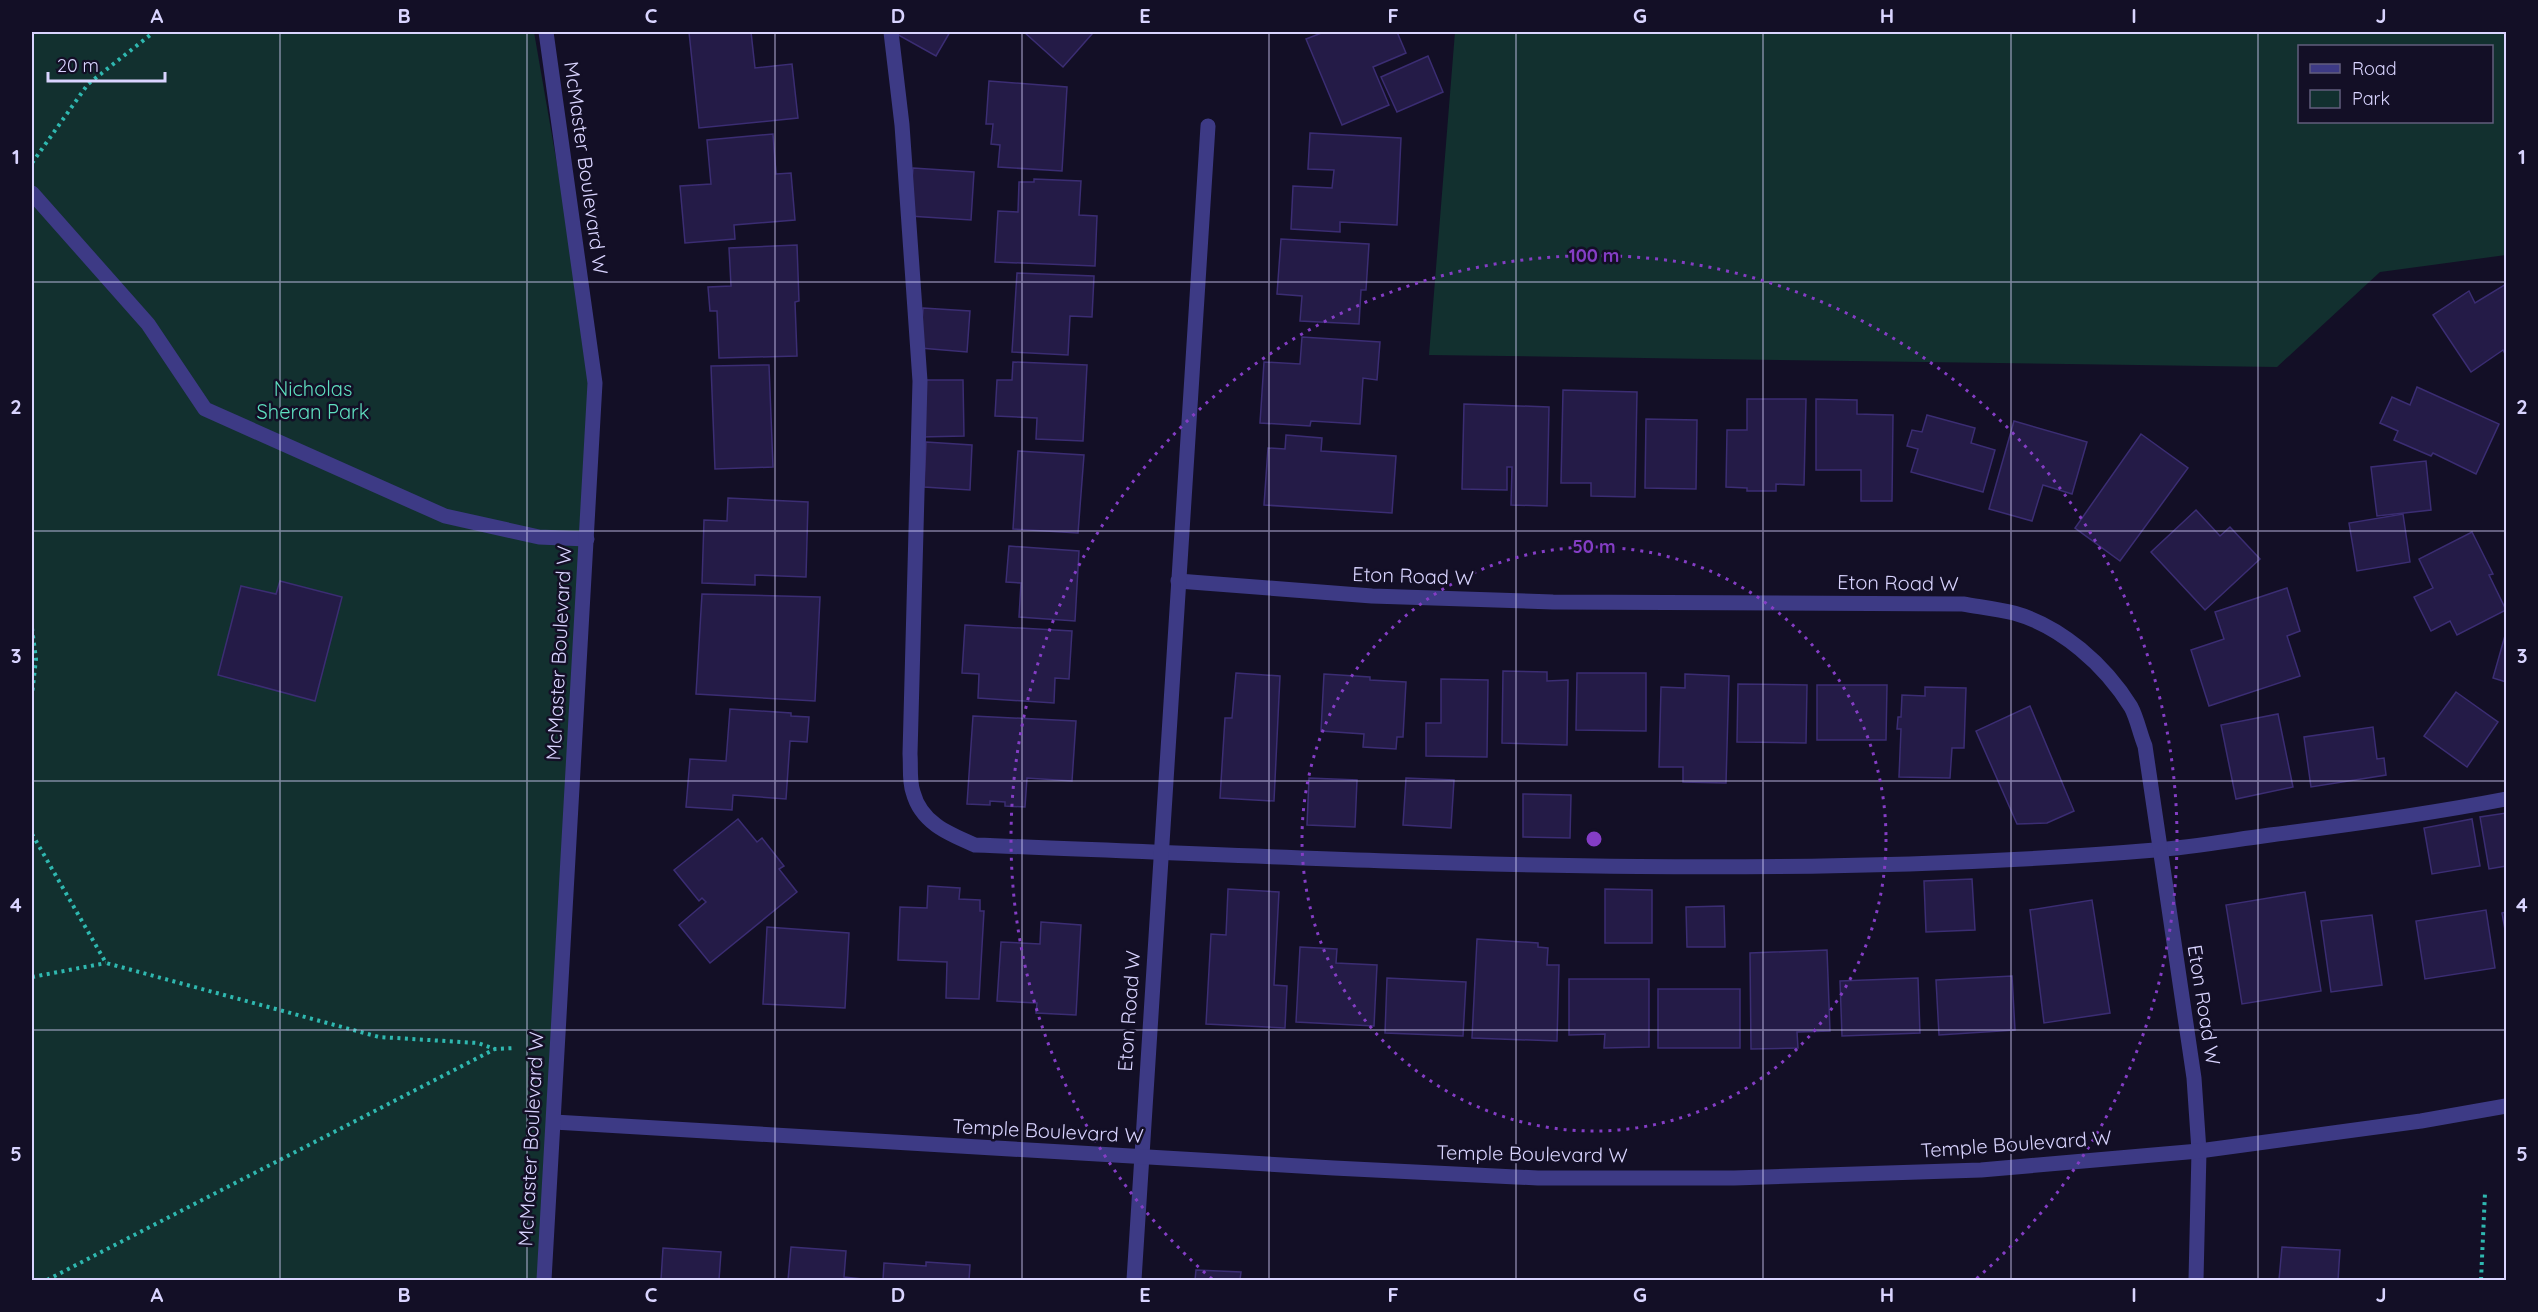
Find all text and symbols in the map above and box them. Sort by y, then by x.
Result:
text: A [151,3,164,28]
text: B [397,3,411,28]
text: C [645,3,658,28]
text: D [891,3,905,28]
text: E [1139,3,1151,28]
text: F [1387,3,1399,28]
text: G [1633,3,1647,28]
text: H [1880,3,1894,28]
text: I [2131,3,2137,28]
text: J [2375,3,2387,28]
scale bar [48,45,165,83]
legend [2298,45,2493,123]
text: 20 m [57,54,99,77]
text: Road [2352,57,2397,80]
street label: McMaster Boulevard W [559,60,614,276]
text: Park [2352,87,2390,110]
text: 1 [12,144,20,169]
text: 1 [2518,144,2526,169]
text: 100 m [1569,244,1619,267]
park label: Nicholas Sheran Park [257,376,369,424]
text: 2 [10,394,22,419]
text: 2 [2516,394,2528,419]
text: 50 m [1572,535,1616,558]
street label: McMaster Boulevard W [540,545,577,761]
street label: Eton Road W [1352,561,1474,590]
street label: Eton Road W [1837,569,1959,596]
text: 3 [11,643,21,668]
text: 3 [2517,643,2527,668]
centre of rings [1584,829,1604,849]
text: 4 [10,892,22,917]
text: 4 [2516,892,2528,917]
street label: Eton Road W [2183,943,2226,1067]
street label: Eton Road W [1112,949,1145,1072]
street label: McMaster Boulevard W [512,1031,549,1247]
street label: Temple Boulevard W [952,1113,1144,1148]
street label: Temple Boulevard W [1920,1124,2112,1163]
street label: Temple Boulevard W [1436,1139,1628,1168]
text: 5 [10,1141,22,1166]
text: 5 [2516,1141,2528,1166]
text: A [151,1282,164,1307]
text: B [397,1282,411,1307]
text: C [645,1282,658,1307]
text: D [891,1282,905,1307]
text: E [1139,1282,1151,1307]
text: F [1387,1282,1399,1307]
text: G [1633,1282,1647,1307]
text: H [1880,1282,1894,1307]
text: I [2131,1282,2137,1307]
text: J [2375,1282,2387,1307]

